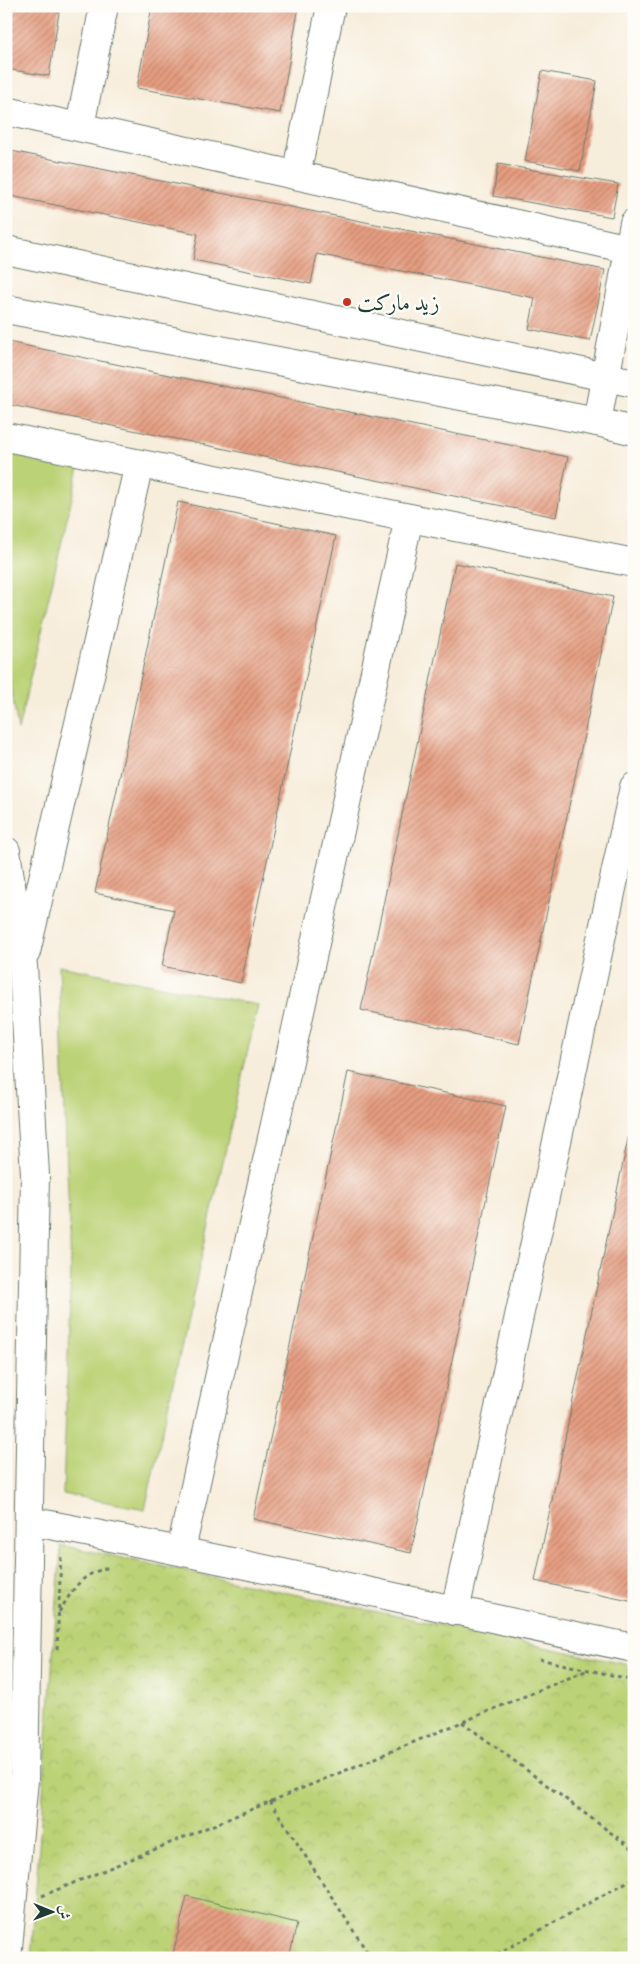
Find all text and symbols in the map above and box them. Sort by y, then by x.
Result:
place label: زيد ماركت [357,288,439,317]
marker: زيد ماركت [341,296,353,308]
north arrow [28,1886,78,1936]
text: ش [56,1905,74,1919]

